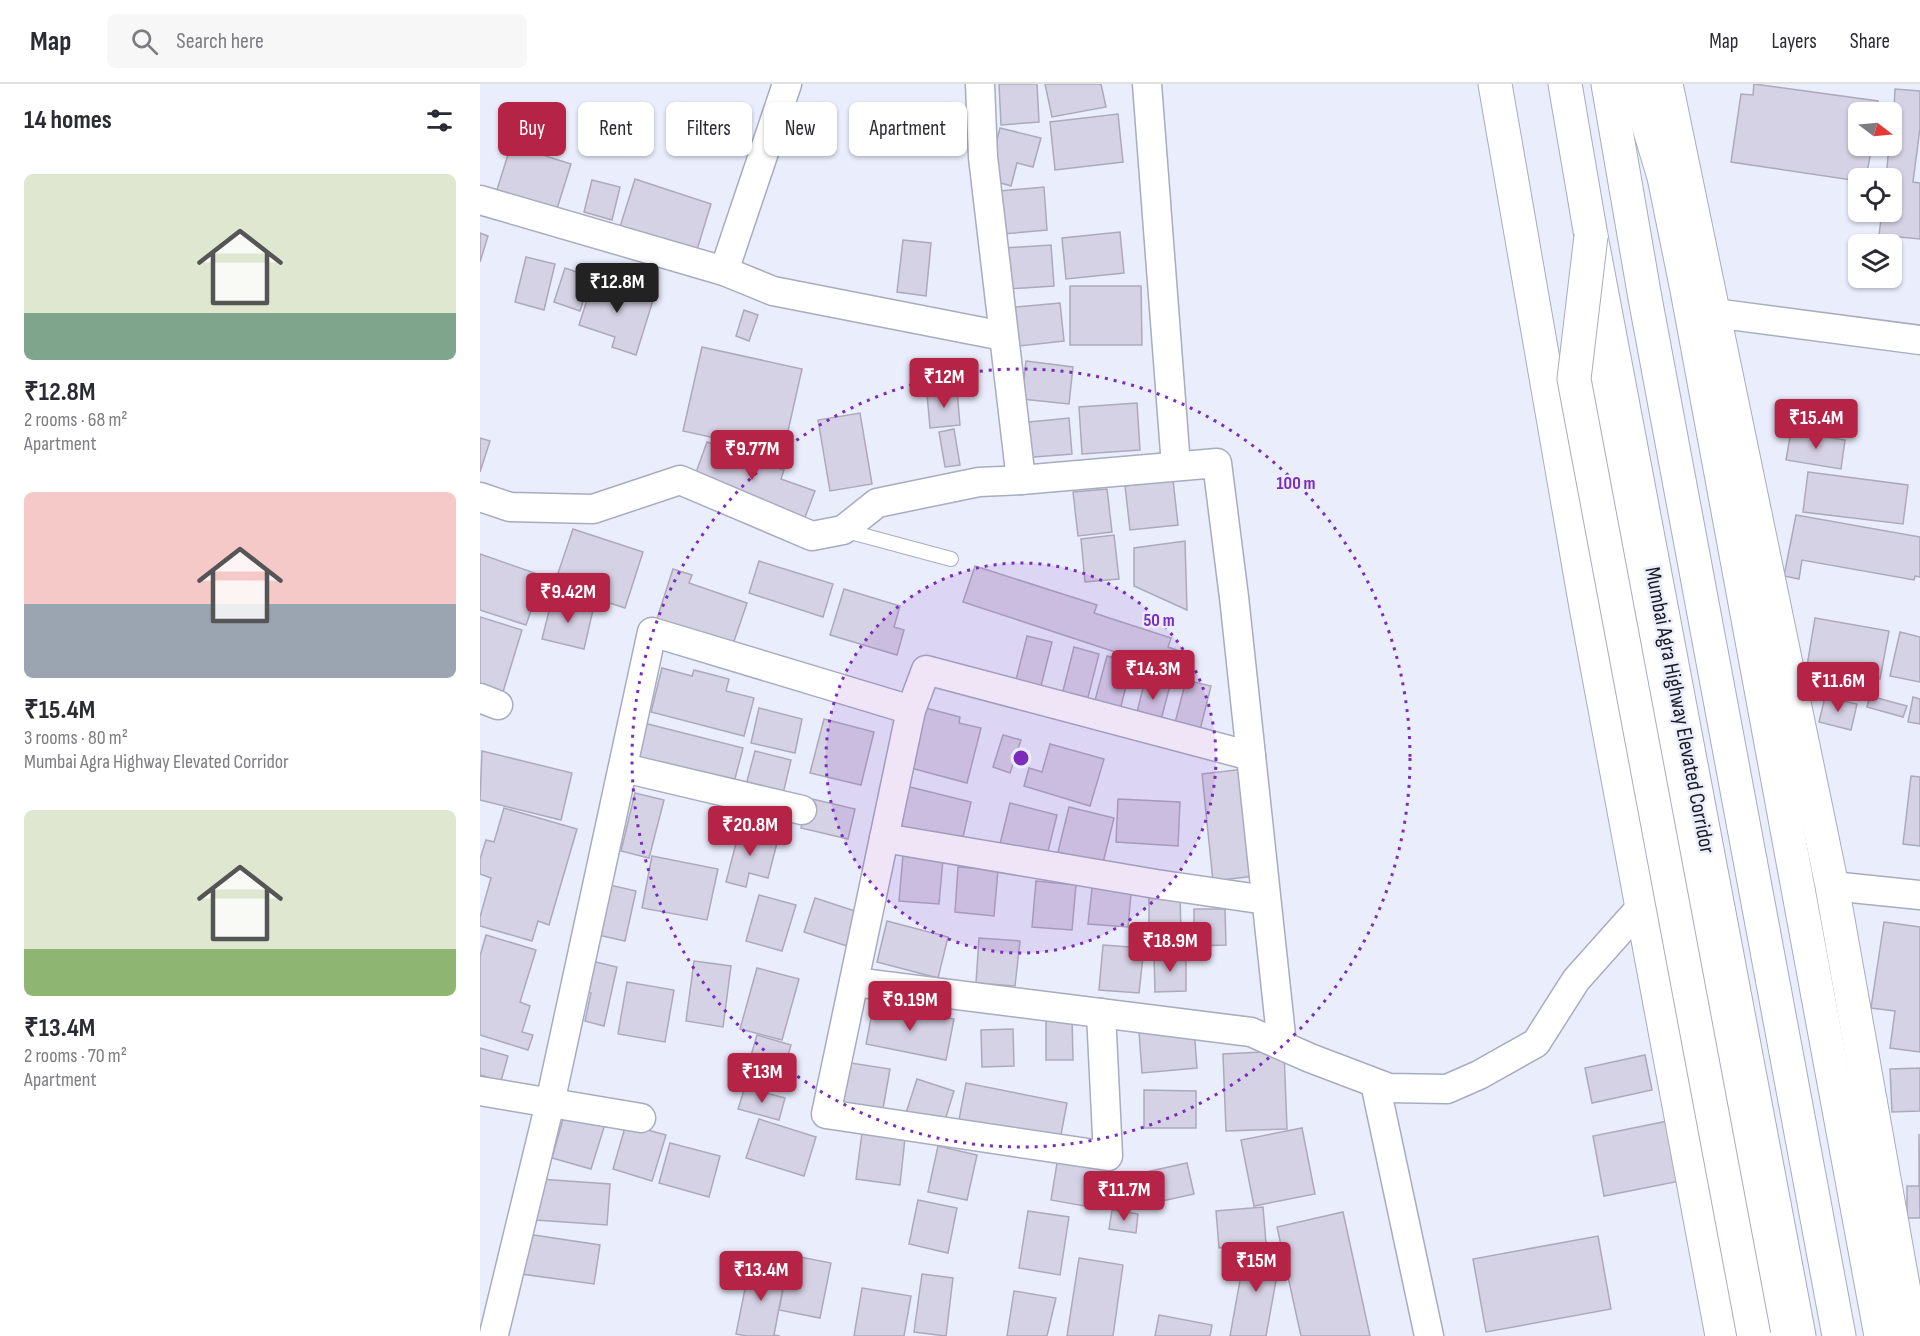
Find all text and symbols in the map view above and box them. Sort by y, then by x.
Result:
search box [107,14,527,68]
text: Map [30,25,71,58]
icon: search [128,25,161,58]
text: Search here [176,28,264,55]
text: Map [1709,29,1738,54]
text: Layers [1771,29,1817,54]
text: Share [1850,29,1890,54]
chip: Buy [498,102,566,156]
chip: Rent [578,102,654,156]
chip: Filters [666,102,752,156]
chip: New [764,102,837,156]
chip: Apartment [849,102,967,156]
north arrow [1848,102,1902,156]
map controls [1848,102,1902,288]
icon: filters [423,104,456,137]
text: 14 homes [24,105,112,136]
button: locate [1848,168,1902,222]
icon: home [186,213,294,321]
button: layers [1848,234,1902,288]
pin: ₹12.8M [568,263,666,314]
text: ₹12.8M [590,270,644,294]
pin: ₹12M [908,358,980,409]
text: ₹12M [924,365,964,389]
text: ₹12.8M [24,377,95,408]
pin: ₹15.4M [1767,399,1865,450]
text: ₹15.4M [1789,406,1843,430]
text: 2 rooms · 68 m² [24,408,128,432]
pin: ₹9.77M [703,430,801,481]
text: Apartment [24,432,97,456]
text: ₹9.77M [725,437,779,461]
text: 100 m [1277,473,1316,494]
icon: home [186,531,294,639]
street label: Mumbai Agra Highway Elevated Corridor [1638,565,1721,856]
pin: ₹9.42M [519,573,617,624]
text: ₹9.42M [540,580,596,604]
text: 50 m [1143,610,1175,631]
pin: ₹14.3M [1104,650,1202,701]
text: ₹14.3M [1126,657,1180,681]
pin: ₹11.6M [1789,662,1887,713]
text: ₹11.6M [1811,669,1865,693]
text: ₹15.4M [24,695,95,726]
text: 3 rooms · 80 m² [24,726,128,750]
centre of rings [1011,748,1031,768]
text: Mumbai Agra Highway Elevated Corridor [24,750,289,774]
pin: ₹20.8M [701,806,799,857]
text: ₹20.8M [722,813,778,837]
icon: home [186,849,294,957]
pin: ₹18.9M [1121,922,1219,973]
text: ₹18.9M [1142,929,1198,953]
pin: ₹9.19M [861,981,959,1032]
text: ₹9.19M [882,988,938,1012]
text: ₹13.4M [24,1013,95,1044]
text: 2 rooms · 70 m² [24,1044,127,1068]
pin: ₹13M [726,1053,798,1104]
text: ₹13M [742,1060,782,1084]
text: Apartment [24,1068,97,1092]
pin: ₹11.7M [1075,1171,1173,1222]
text: ₹11.7M [1098,1178,1150,1202]
pin: ₹15M [1220,1242,1292,1293]
text: ₹15M [1236,1249,1276,1273]
pin: ₹13.4M [712,1251,810,1302]
text: ₹13.4M [734,1258,788,1282]

